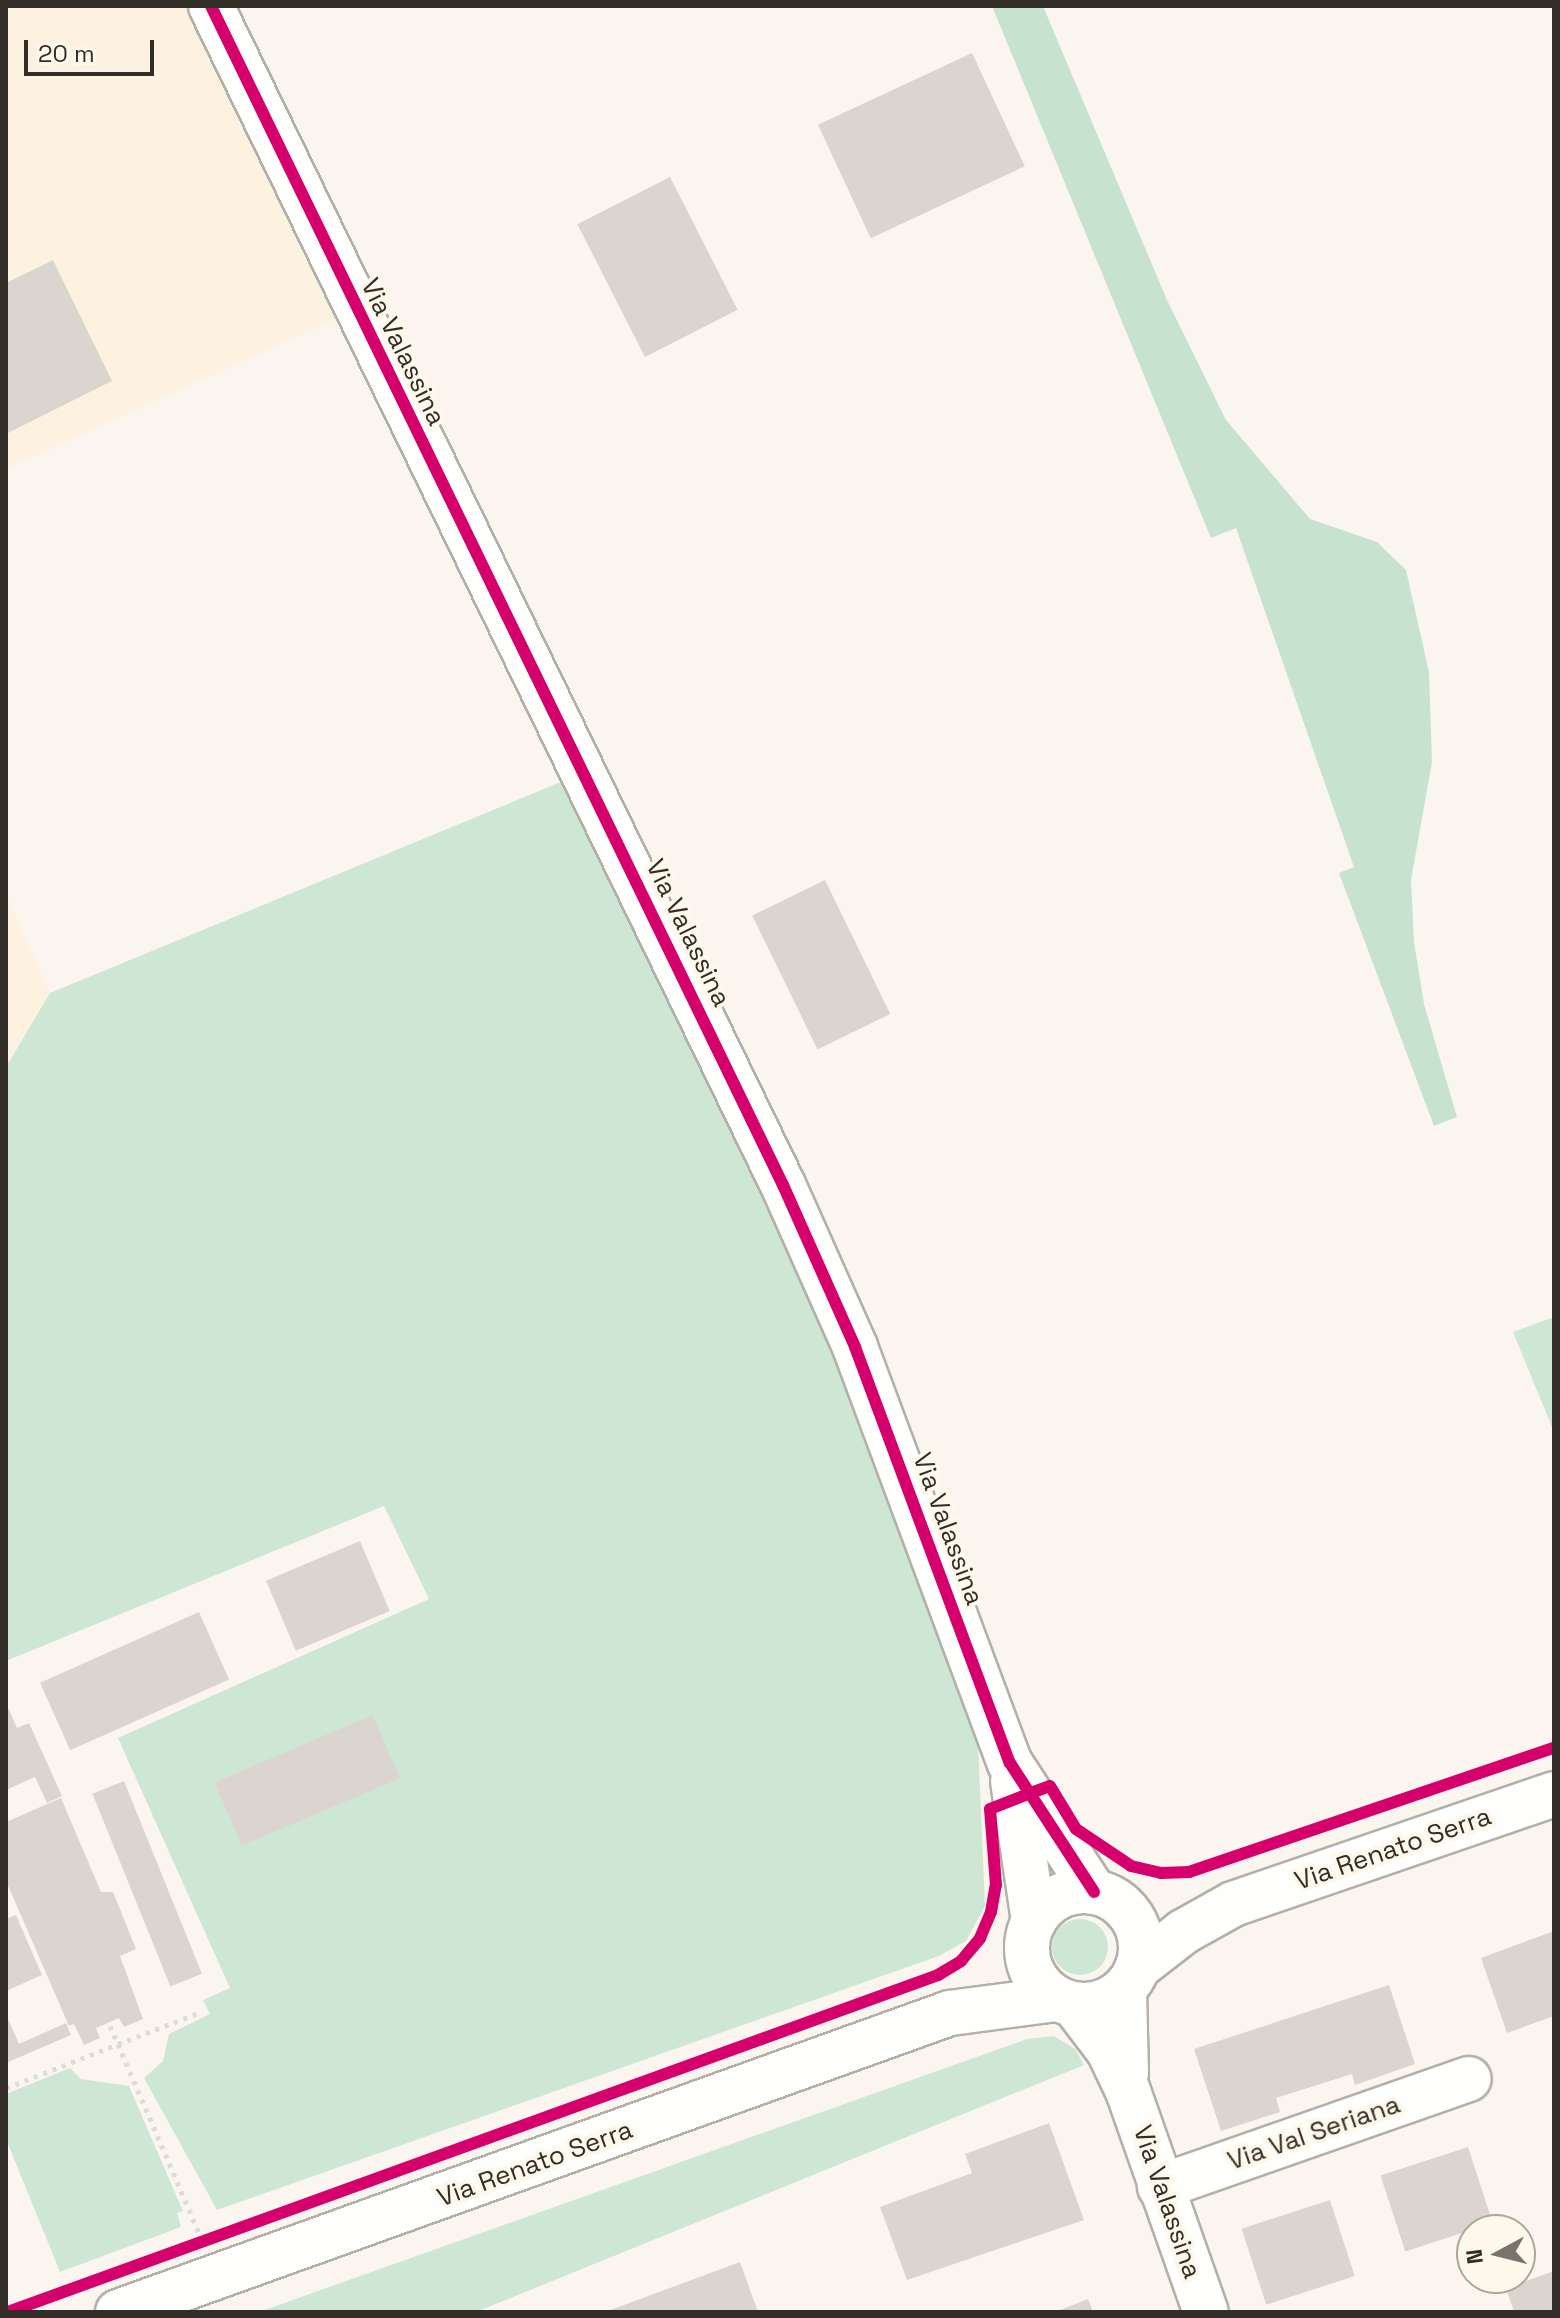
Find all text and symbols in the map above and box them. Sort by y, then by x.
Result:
scale bar [28,24,158,74]
text: 20 m [38,38,95,69]
street label: Via Valassina [354,273,452,431]
street label: Via Valassina [639,854,737,1012]
street label: Via Valassina [906,1448,990,1610]
street label: Via Renato Serra [1291,1801,1495,1897]
street label: Via Val Seriana [1224,2089,1404,2177]
street label: Via Renato Serra [433,2114,637,2214]
street label: Via Valassina [1126,2121,1208,2283]
north arrow [1456,2214,1536,2294]
text: N [1459,2248,1489,2266]

